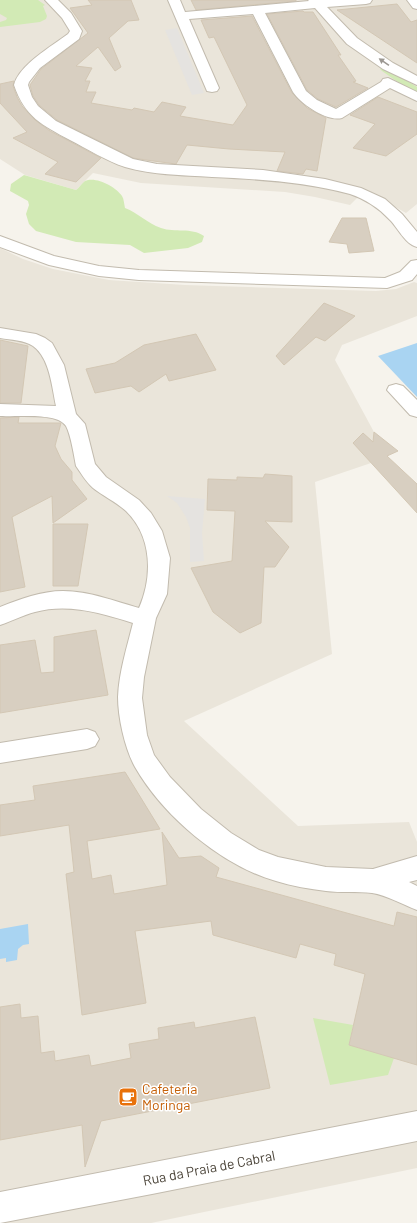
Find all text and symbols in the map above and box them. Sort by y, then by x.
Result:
one-way arrow [379,58,389,66]
place label: Cafeteria Moringa [142,1080,197,1113]
cafe icon: Cafeteria Moringa [117,1086,139,1108]
street label: Rua da Praia de Cabral [141,1146,276,1189]

